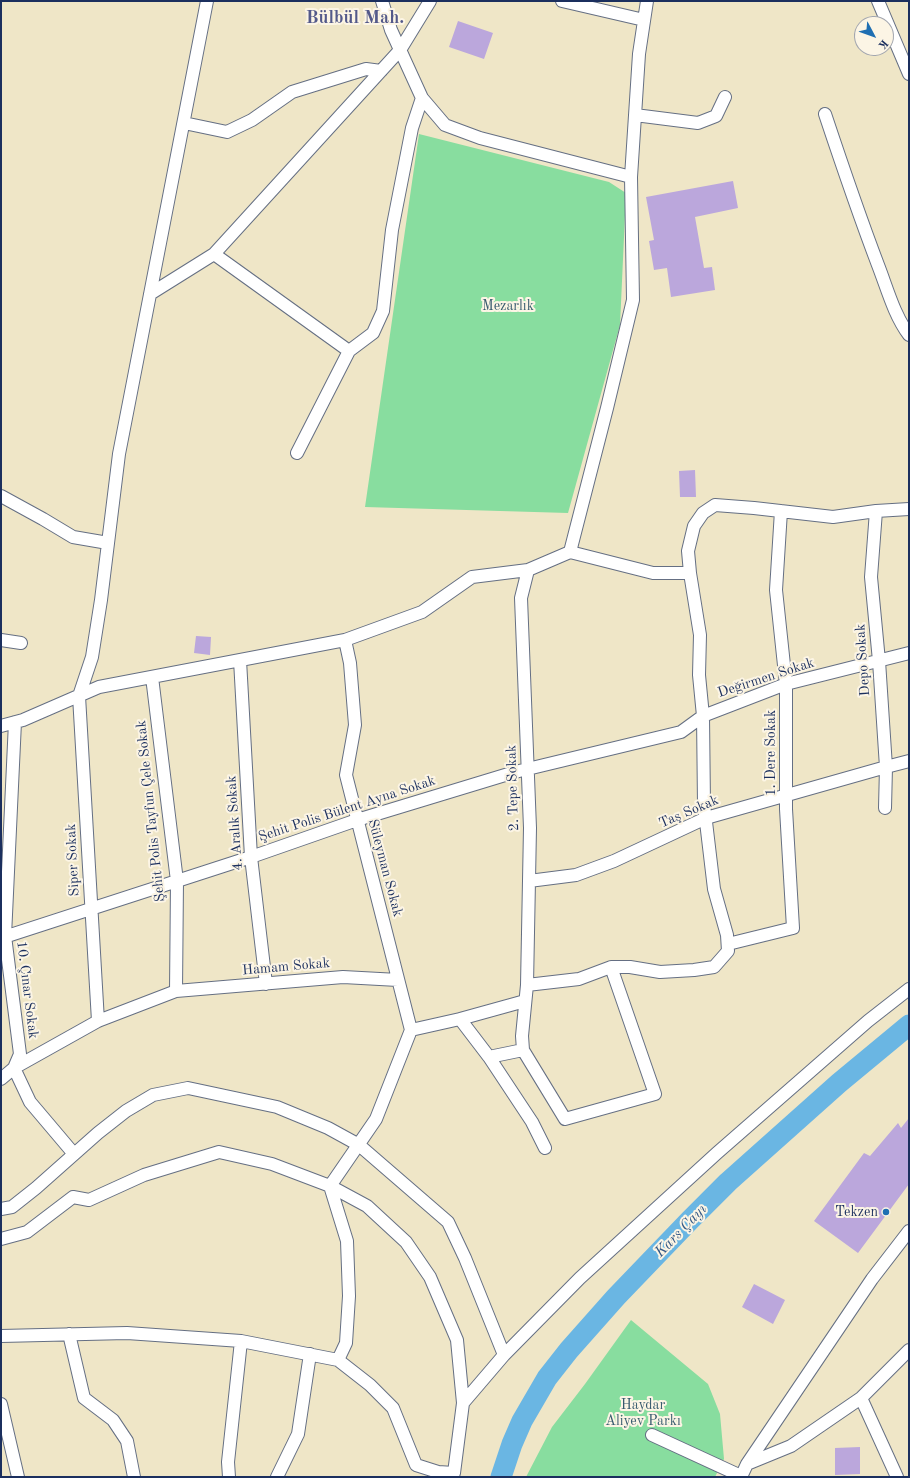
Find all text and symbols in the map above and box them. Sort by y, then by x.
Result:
district label: Bülbül Mah. [306,7,404,29]
north arrow [854,16,894,56]
text: K [876,37,890,50]
park label: Mezarlık [482,298,534,314]
street label: Depo Sokak [852,623,874,697]
street label: Değirmen Sokak [716,654,816,702]
street label: 1. Dere Sokak [763,710,779,796]
street label: Şehit Polis Tayfun Çele Sokak [133,719,169,903]
street label: 2. Tepe Sokak [503,745,523,831]
street label: Şehit Polis Bülent Ayna Sokak [256,772,438,846]
street label: 4. Aralık Sokak [223,775,247,871]
street label: Taş Sokak [657,792,721,832]
street label: Süleyman Sokak [364,817,406,919]
street label: Siper Sokak [63,823,83,897]
street label: 10. Çınar Sokak [13,940,41,1040]
street label: Hamam Sokak [241,955,331,979]
water label: Kars Çayı [651,1201,711,1261]
place label: Tekzen [835,1204,878,1220]
marker: Tekzen [881,1207,891,1217]
park label: Haydar Aliyev Parkı [605,1397,681,1430]

